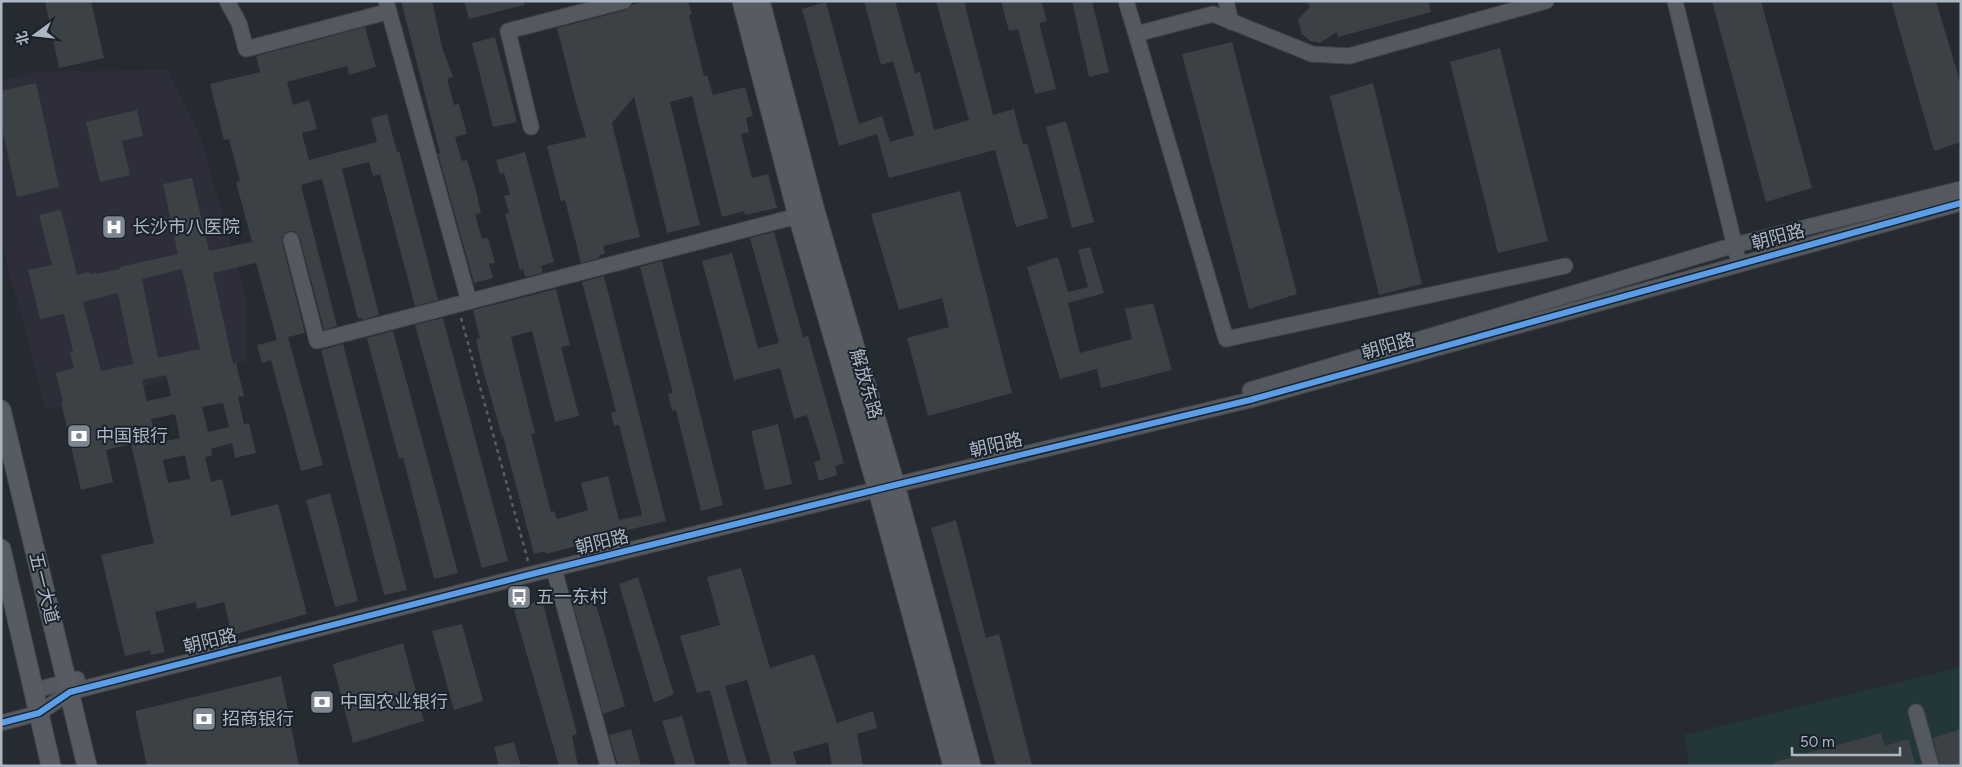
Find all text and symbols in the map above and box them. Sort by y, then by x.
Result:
north arrow [10,10,60,60]
text: 北 [13,29,33,47]
hospital icon: 长沙市八医院 [101,214,127,240]
place label: 长沙市八医院 [132,216,240,238]
street label: 朝阳路 [1749,219,1807,255]
street label: 朝阳路 [1359,328,1417,364]
street label: 解放东路 [846,346,886,422]
bank icon: 中国银行 [66,423,92,449]
place label: 中国银行 [96,425,168,447]
street label: 朝阳路 [967,428,1025,462]
street label: 朝阳路 [573,525,631,559]
street label: 五一大道 [25,550,63,626]
bus stop icon: 五一东村 [506,584,532,610]
place label: 五一东村 [536,586,608,608]
street label: 朝阳路 [181,624,239,658]
bank icon: 中国农业银行 [309,689,335,715]
place label: 中国农业银行 [340,691,448,713]
bank icon: 招商银行 [191,706,217,732]
place label: 招商银行 [222,708,294,730]
scale bar [1792,724,1900,756]
text: 50 m [1800,733,1835,751]

